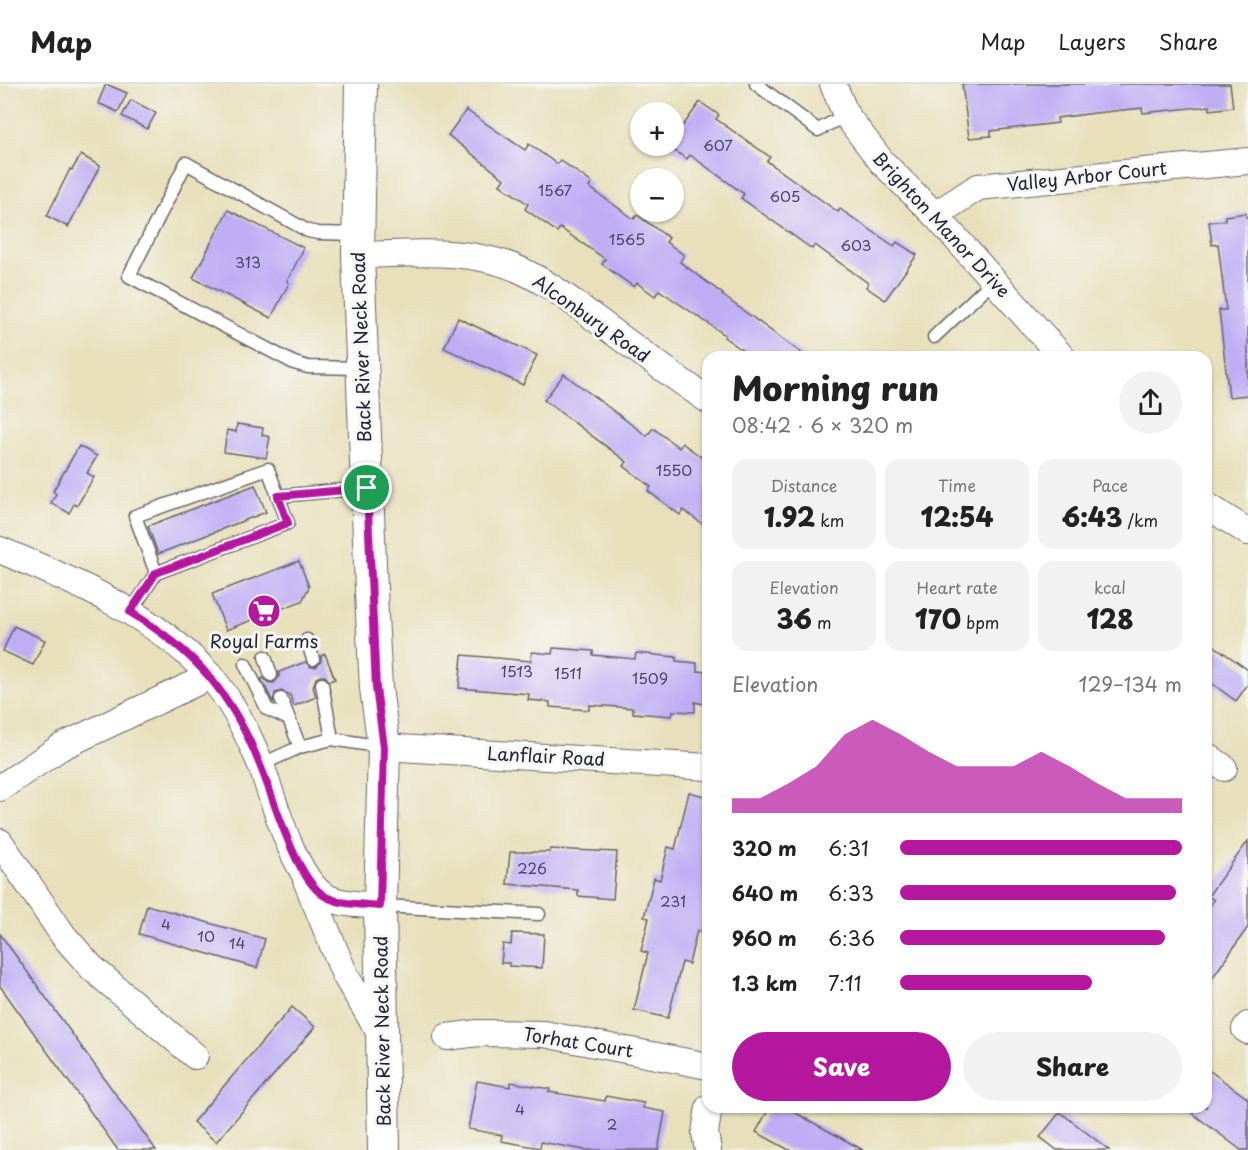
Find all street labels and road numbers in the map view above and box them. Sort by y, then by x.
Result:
street label: Brighton Manor Drive [867,145,1017,303]
street label: Valley Arbor Court [1006,154,1168,197]
street label: Back River Neck Road [344,251,377,443]
street label: Alconbury Road [528,267,656,368]
street label: Lanflair Road [486,739,606,772]
street label: Back River Neck Road [366,935,397,1127]
street label: Torhat Court [521,1020,635,1064]

